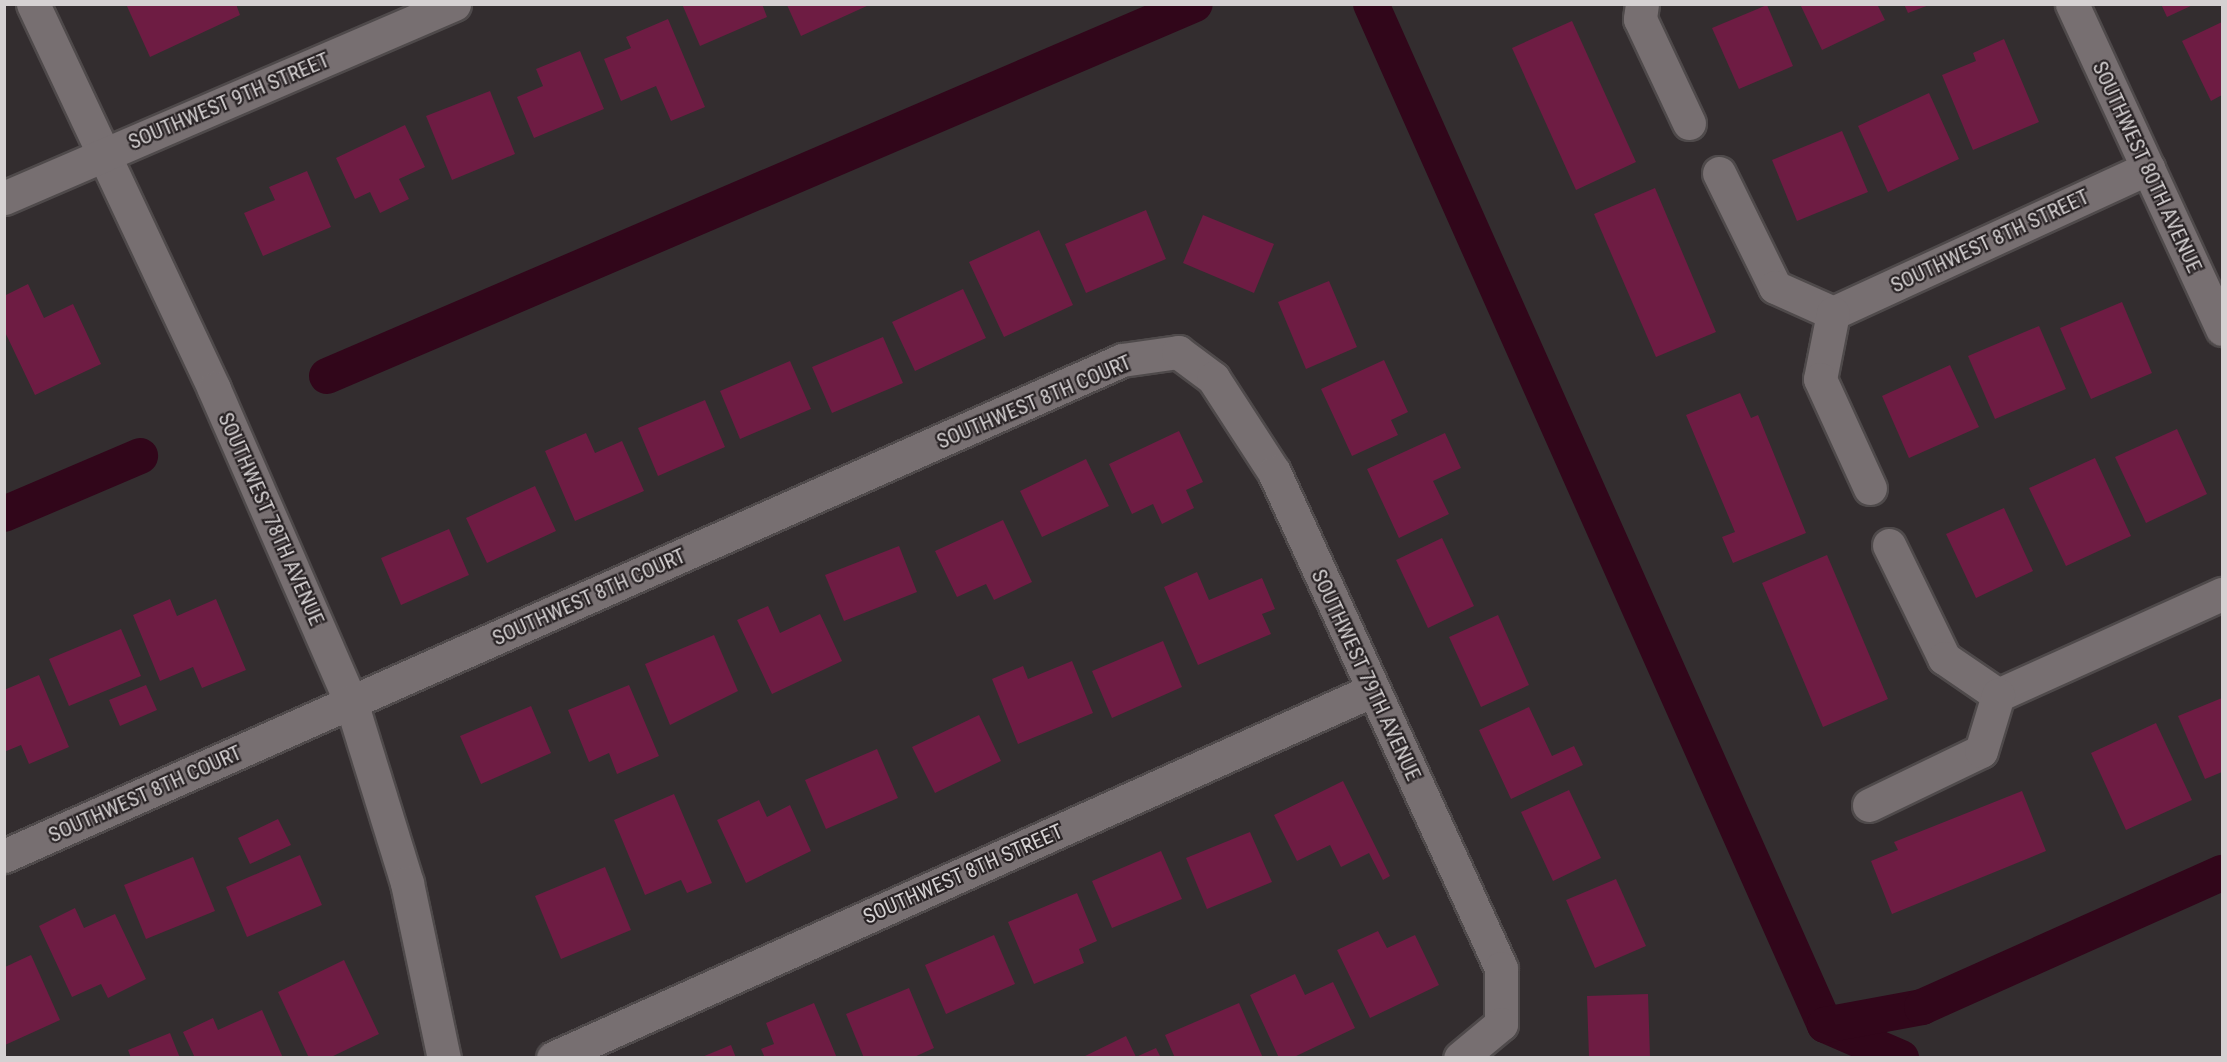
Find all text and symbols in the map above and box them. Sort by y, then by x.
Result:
street label: SOUTHWEST 9TH STREET [124,47,334,155]
street label: SOUTHWEST 80TH AVENUE [2087,57,2207,277]
street label: SOUTHWEST 8TH STREET [1887,184,2093,298]
street label: SOUTHWEST 8TH COURT [933,350,1135,454]
street label: SOUTHWEST 78TH AVENUE [213,409,329,629]
street label: SOUTHWEST 8TH COURT [488,543,690,651]
street label: SOUTHWEST 79TH AVENUE [1306,565,1426,785]
street label: SOUTHWEST 8TH COURT [44,740,246,848]
street label: SOUTHWEST 8TH STREET [859,818,1067,930]

